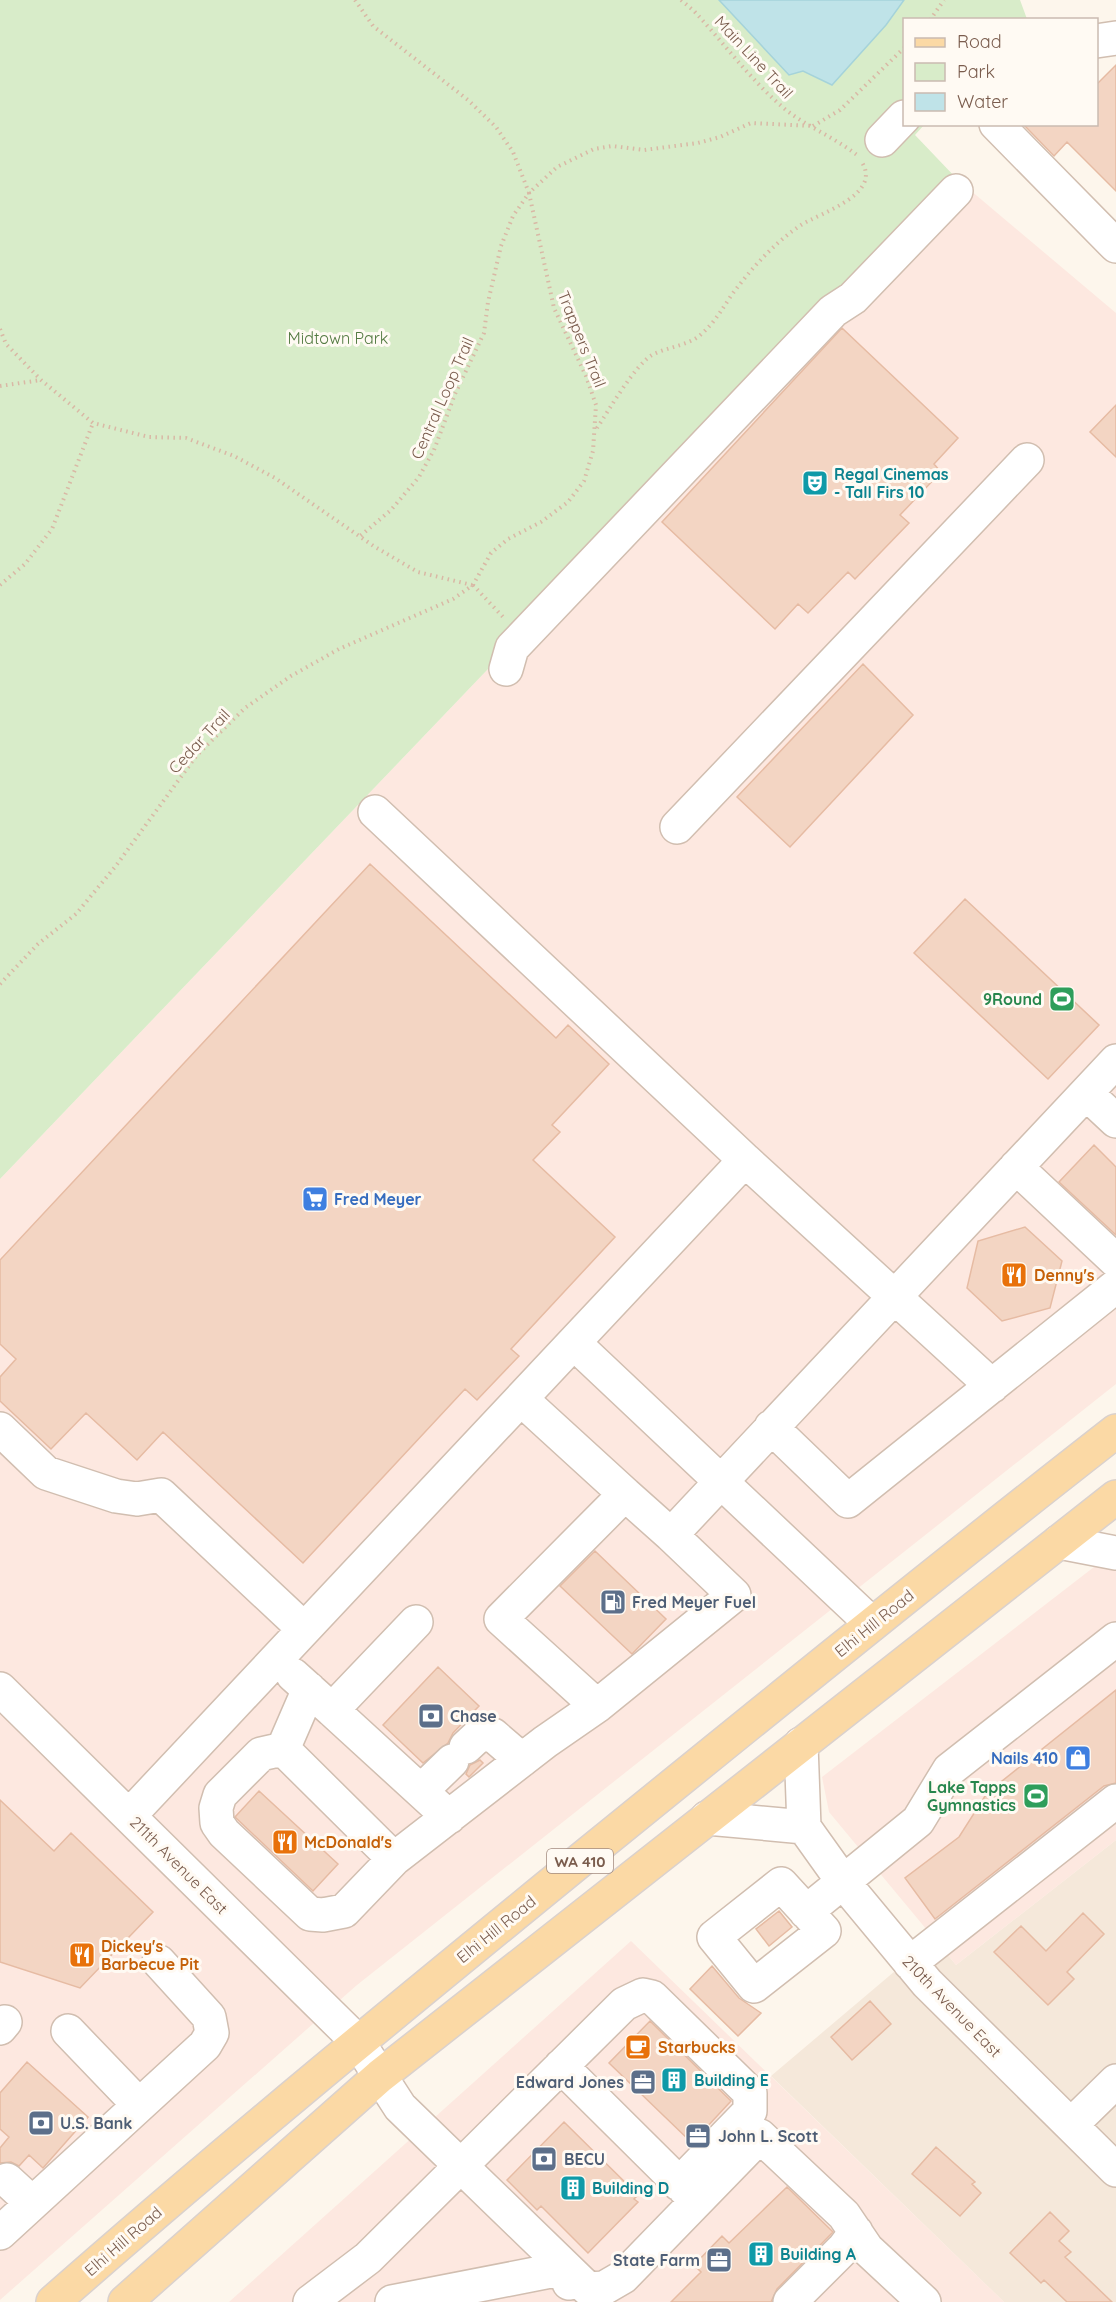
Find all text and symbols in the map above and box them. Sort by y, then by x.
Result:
street label: Main Line Trail [711,11,797,103]
legend [903,18,1098,126]
text: Road [957,30,1002,53]
text: Park [957,60,995,83]
text: Water [957,90,1008,113]
street label: Trappers Trail [554,288,610,390]
park label: Midtown Park [288,328,388,348]
street label: Central Loop Trail [406,334,478,462]
place label: Regal Cinemas - Tall Firs 10 [834,464,949,502]
theatre icon: Regal Cinemas - Tall Firs 10 [800,468,830,498]
street label: Cedar Trail [164,705,234,777]
sports icon: 9Round [1047,984,1077,1014]
place label: 9Round [983,989,1042,1009]
supermarket icon: Fred Meyer [300,1184,330,1214]
place label: Fred Meyer [334,1189,422,1209]
restaurant icon: Denny's [999,1260,1029,1290]
place label: Denny's [1034,1265,1095,1285]
street label: Elhi Hill Road [830,1585,918,1661]
fuel station icon: Fred Meyer Fuel [598,1587,628,1617]
place label: Fred Meyer Fuel [632,1592,756,1612]
bank icon: Chase [416,1701,446,1731]
place label: Chase [450,1706,497,1726]
shop icon: Nails 410 [1063,1743,1093,1773]
place label: Nails 410 [991,1748,1058,1768]
place label: Lake Tapps Gymnastics [927,1777,1016,1815]
sports icon: Lake Tapps Gymnastics [1021,1781,1051,1811]
street label: 211th Avenue East [126,1812,232,1918]
restaurant icon: McDonald's [270,1827,300,1857]
place label: McDonald's [304,1832,392,1852]
road number: WA 410 [547,1849,613,1873]
street label: Elhi Hill Road [452,1891,540,1967]
place label: Dickey's Barbecue Pit [101,1936,200,1974]
restaurant icon: Dickey's Barbecue Pit [67,1940,97,1970]
street label: 210th Avenue East [898,1951,1006,2061]
cafe icon: Starbucks [623,2032,653,2062]
place label: Starbucks [658,2037,736,2057]
building icon: Building E [659,2065,689,2095]
office icon: Edward Jones [628,2067,658,2097]
place label: Building E [694,2070,769,2090]
place label: Edward Jones [516,2072,624,2092]
bank icon: U.S. Bank [26,2108,56,2138]
place label: U.S. Bank [60,2113,132,2133]
office icon: John L. Scott [683,2121,713,2151]
place label: John L. Scott [718,2126,819,2146]
bank icon: BECU [529,2144,559,2174]
place label: BECU [564,2149,605,2169]
building icon: Building D [558,2173,588,2203]
place label: Building D [592,2178,669,2198]
street label: Elhi Hill Road [80,2202,166,2280]
building icon: Building A [746,2239,776,2269]
place label: Building A [780,2244,857,2264]
office icon: State Farm [704,2245,734,2275]
place label: State Farm [613,2250,700,2270]

